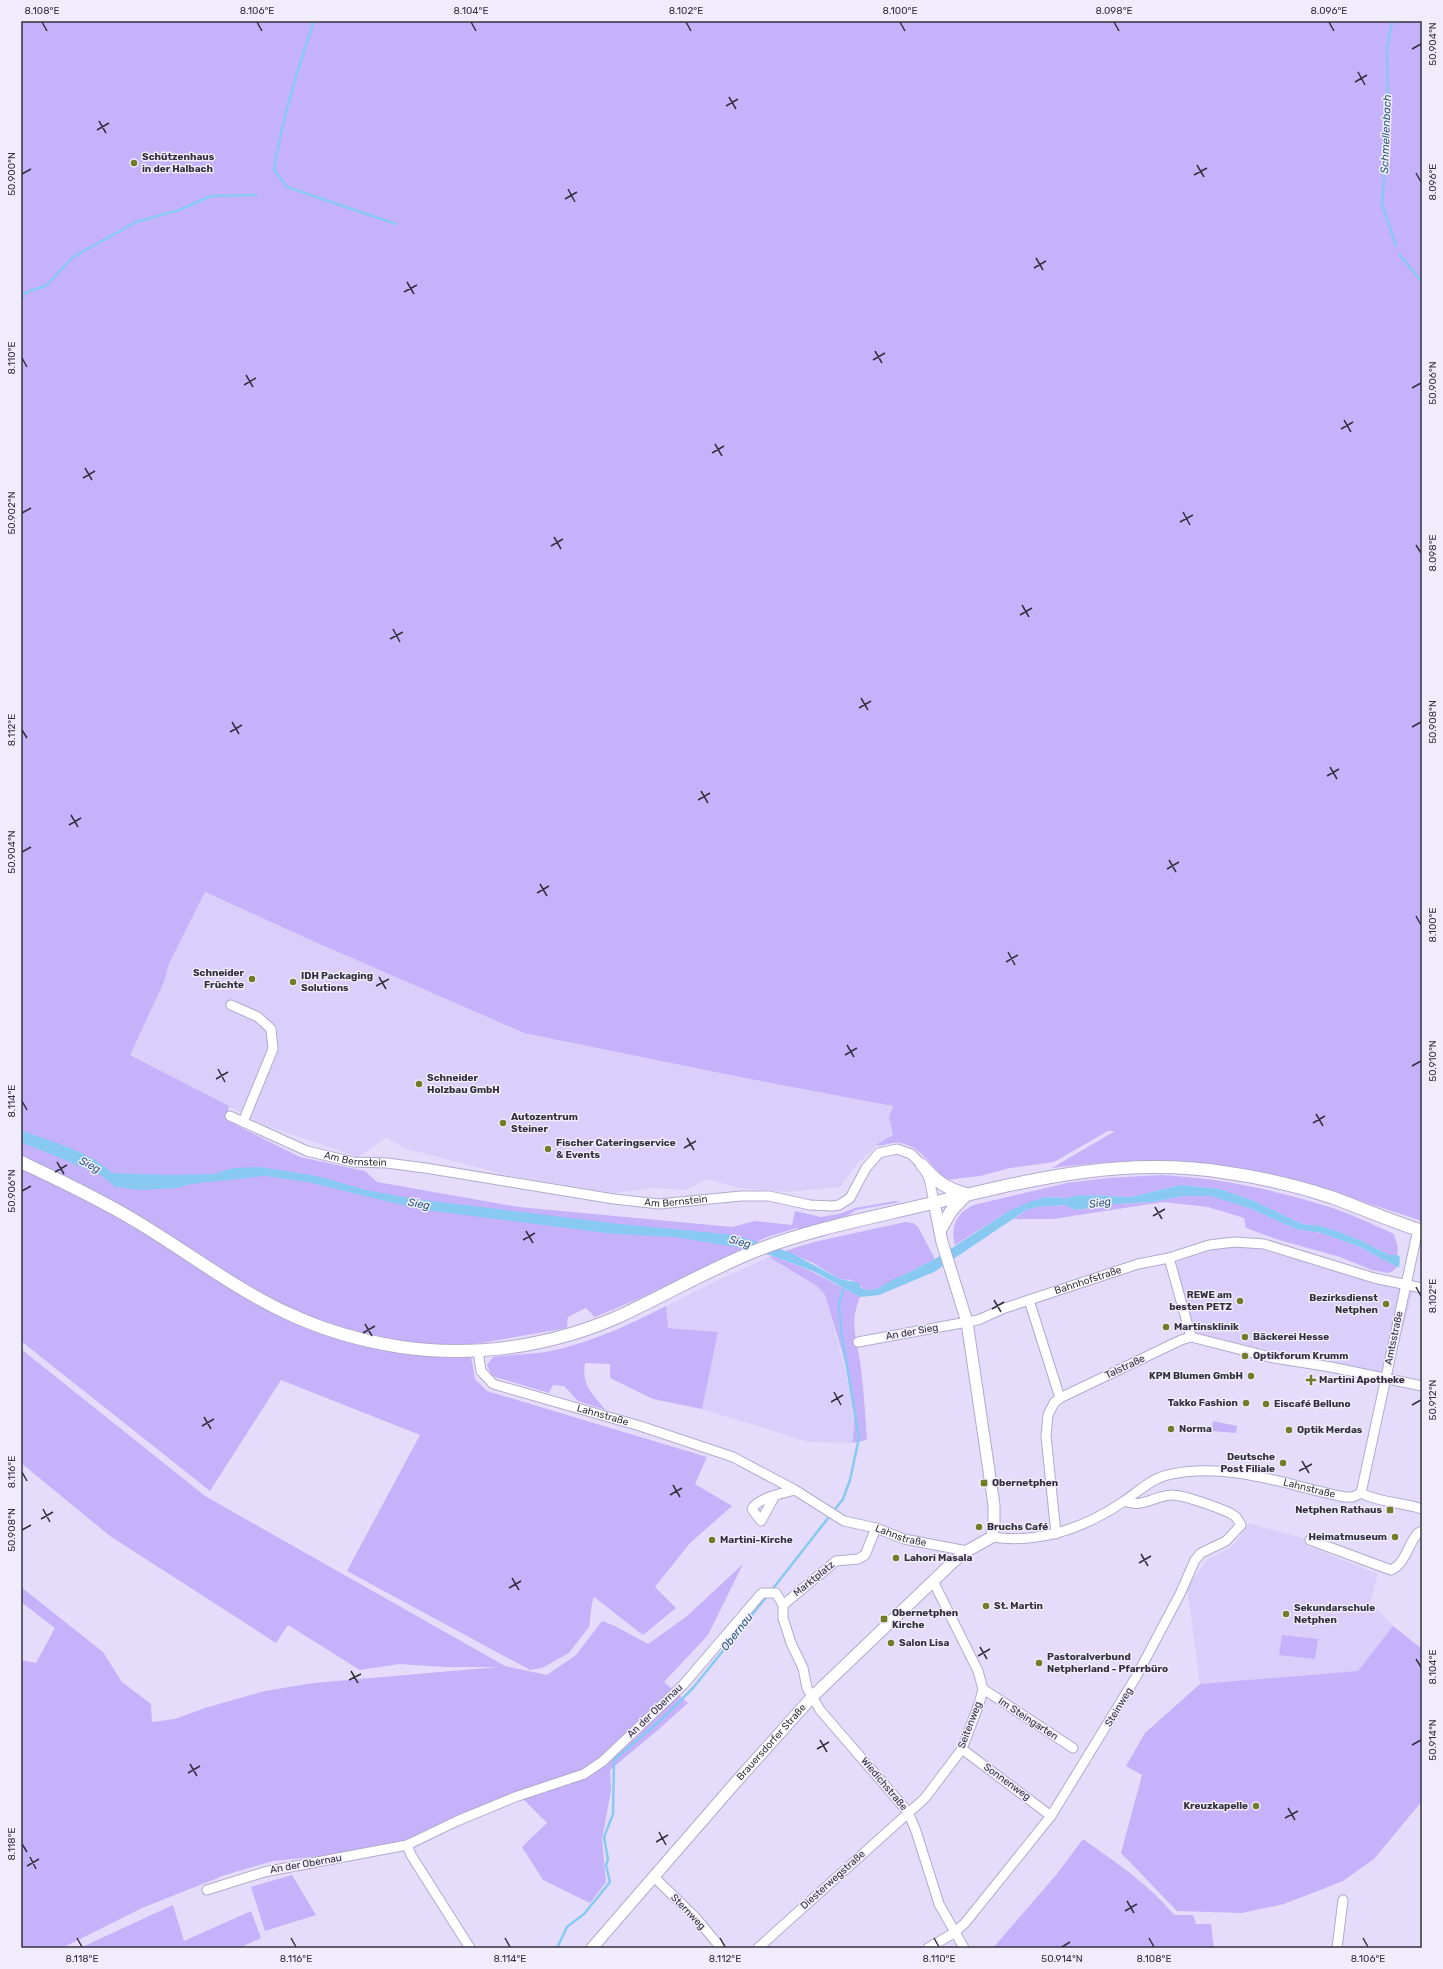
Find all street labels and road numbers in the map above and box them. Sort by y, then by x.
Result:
street label: Am Bernstein [323,1149,387,1169]
street label: Am Bernstein [644,1193,708,1210]
street label: Bahnhofstraße [1053,1264,1123,1297]
street label: Amtsstraße [1382,1310,1406,1366]
street label: An der Sieg [885,1321,939,1343]
street label: Talstraße [1103,1352,1147,1381]
street label: Lahnstraße [576,1402,630,1429]
street label: Lahnstraße [1282,1476,1337,1501]
street label: Lahnstraße [873,1522,928,1549]
street label: Marktplatz [791,1559,837,1599]
street label: An der Obernau [625,1681,685,1741]
street label: Steinweg [1103,1685,1135,1729]
street label: Im Steingarten [996,1695,1060,1743]
street label: Seitenweg [956,1700,984,1750]
street label: Brauersdorfer Straße [734,1701,809,1783]
street label: Wiedichstraße [858,1755,910,1813]
street label: Sonnenweg [981,1761,1033,1803]
street label: Diesterwegstraße [798,1848,868,1912]
street label: An der Obernau [269,1852,343,1876]
street label: Sternweg [668,1892,708,1932]

